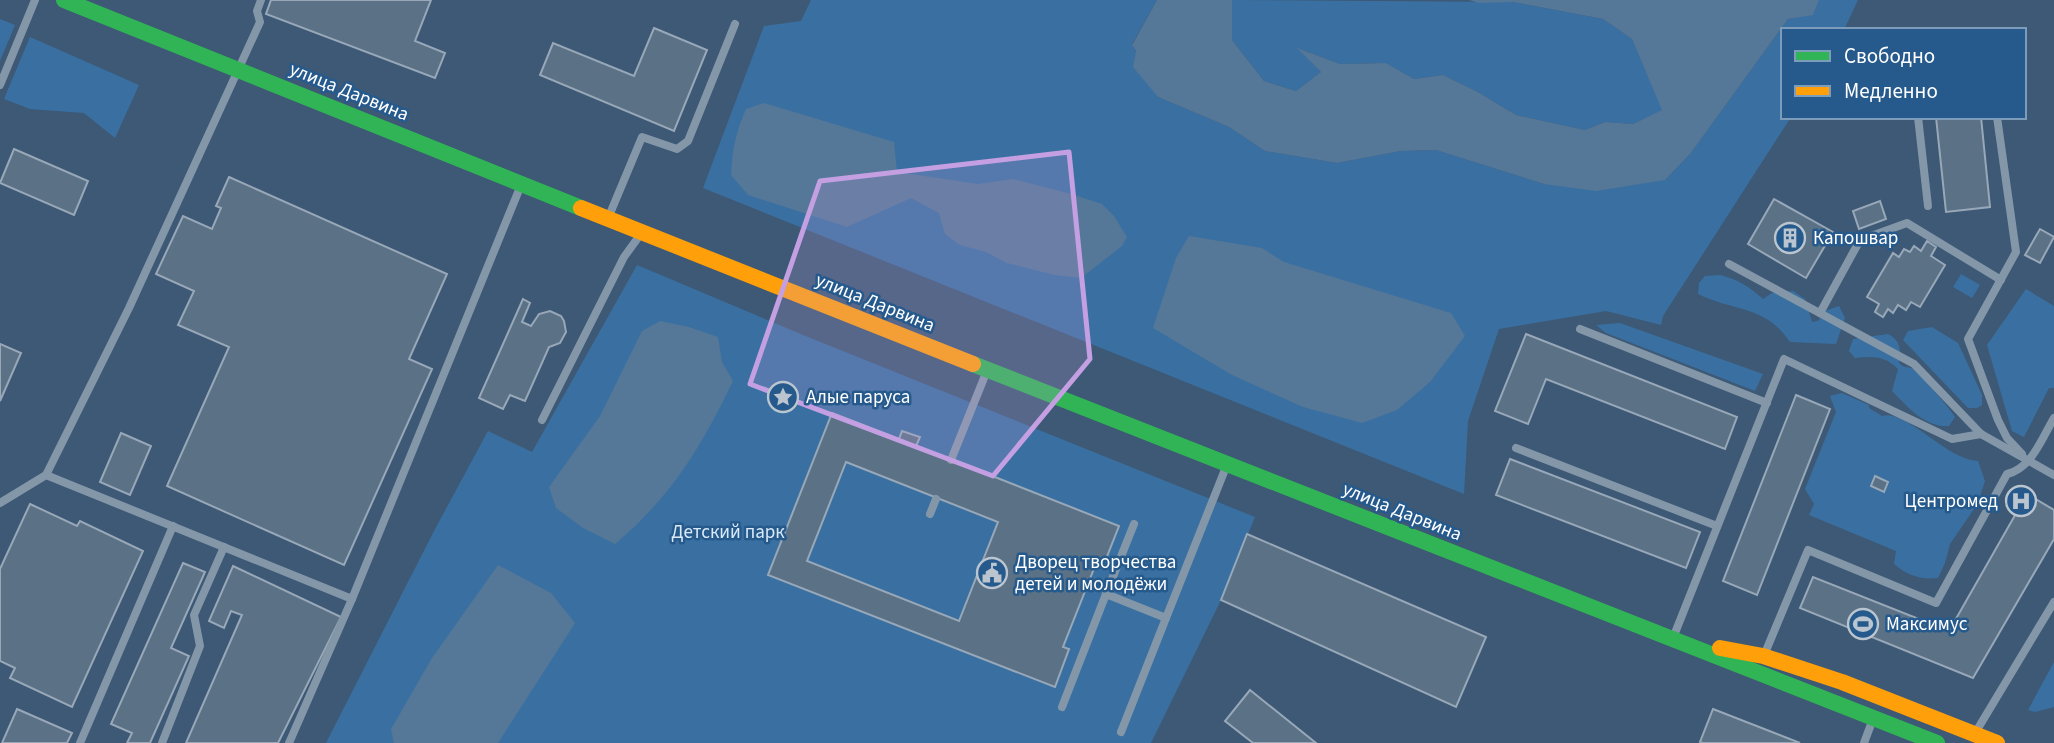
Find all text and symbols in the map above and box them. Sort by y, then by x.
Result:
legend [1781,28,2026,119]
text: Свободно [1844,41,1935,71]
street label: улица Дарвина [285,56,413,128]
text: Медленно [1844,76,1938,106]
building icon: Капошвар [1773,221,1807,255]
place label: Капошвар [1813,225,1898,252]
street label: улица Дарвина [811,267,939,339]
place icon: Алые паруса [766,380,800,414]
place label: Алые паруса [806,384,910,411]
street label: улица Дарвина [1338,476,1466,548]
hospital icon: Центромед [2004,484,2038,518]
place label: Центромед [1904,488,1998,515]
park label: Детский парк [671,519,785,546]
place label: Дворец творчества детей и молодёжи [1015,549,1176,598]
public building icon: Дворец творчества детей и молодёжи [975,556,1009,590]
sports icon: Максимус [1846,607,1880,641]
place label: Максимус [1886,611,1968,638]

